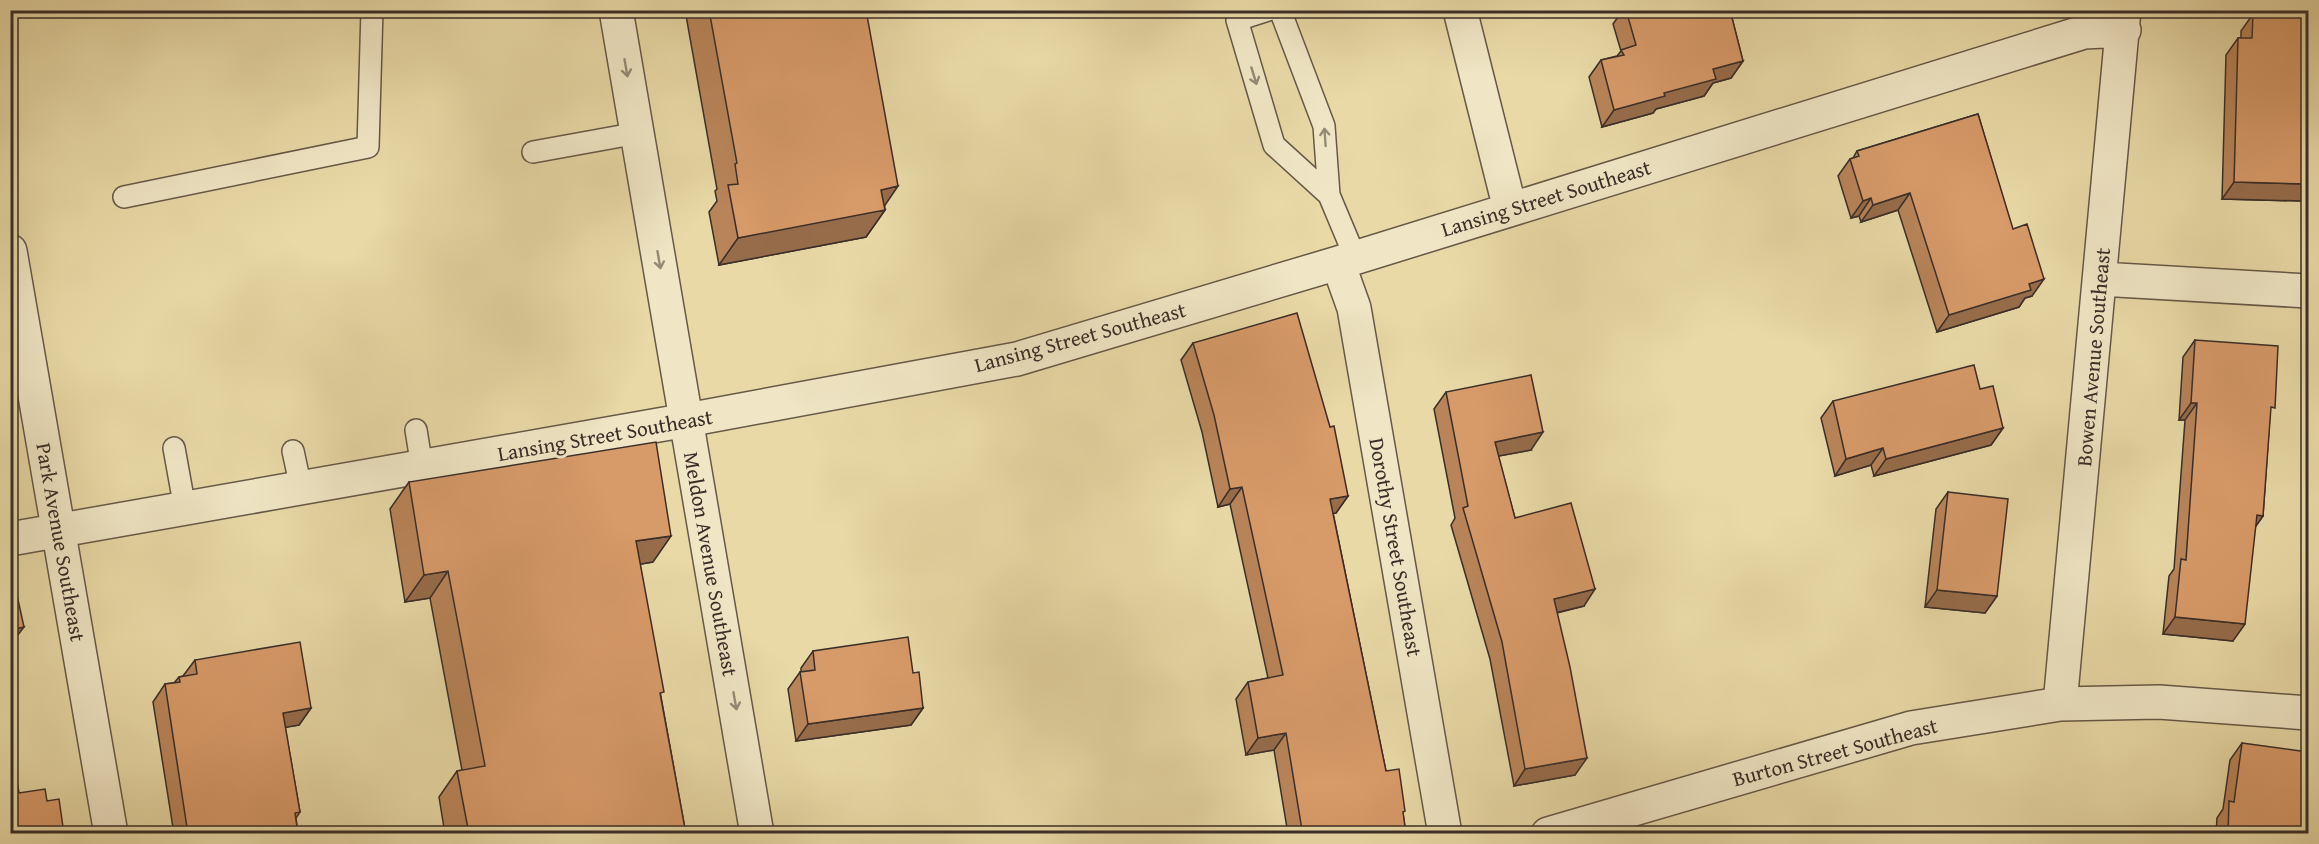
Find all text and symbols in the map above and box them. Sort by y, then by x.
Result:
one-way arrow [621,58,632,77]
one-way arrow [1249,66,1260,85]
one-way arrow [1319,127,1330,147]
street label: Lansing Street Southeast [1437,151,1655,245]
street label: Bowen Avenue Southeast [2068,246,2118,468]
one-way arrow [654,250,665,270]
street label: Lansing Street Southeast [971,294,1190,380]
street label: Lansing Street Southeast [495,401,716,469]
street label: Dorothy Street Southeast [1361,435,1431,659]
street label: Park Avenue Southeast [28,440,94,644]
street label: Meldon Avenue Southeast [676,449,746,679]
one-way arrow [729,691,740,710]
street label: Burton Street Southeast [1729,710,1942,794]

